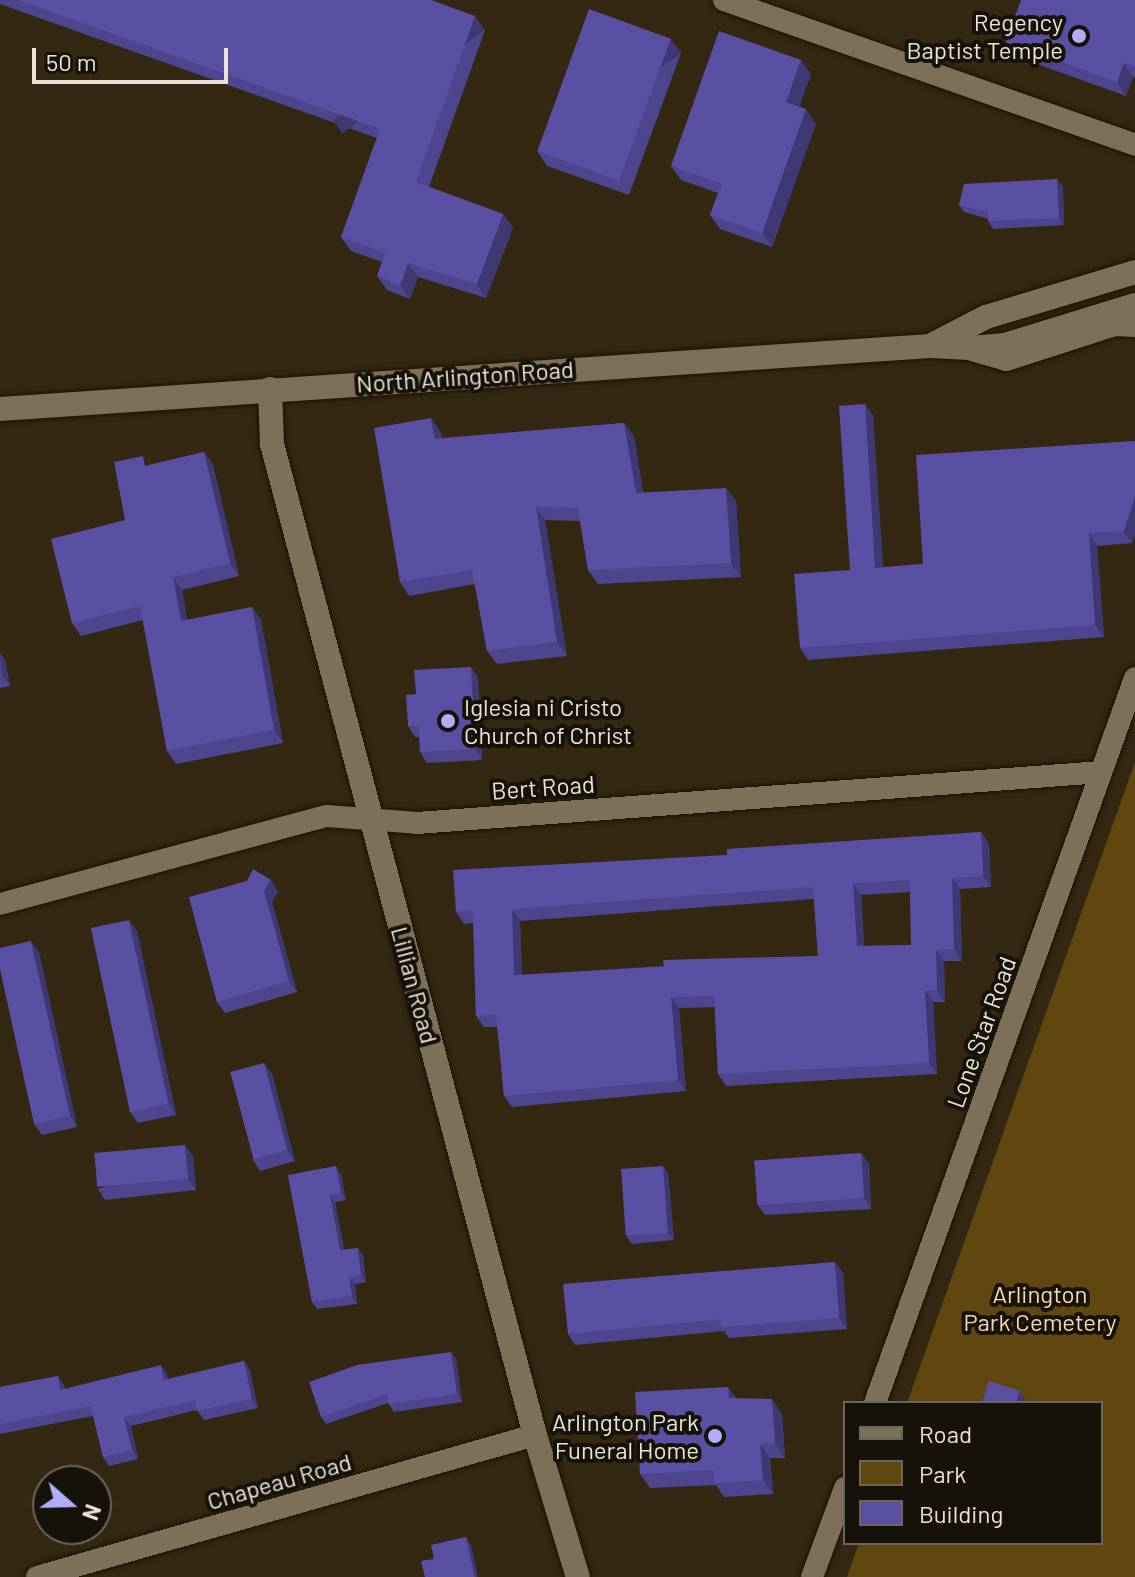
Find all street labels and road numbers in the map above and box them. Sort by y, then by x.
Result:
street label: North Arlington Road [355,354,575,398]
street label: Bert Road [490,769,596,805]
street label: Lillian Road [386,923,444,1047]
street label: Lone Star Road [940,953,1022,1111]
street label: Chapeau Road [204,1447,354,1515]

